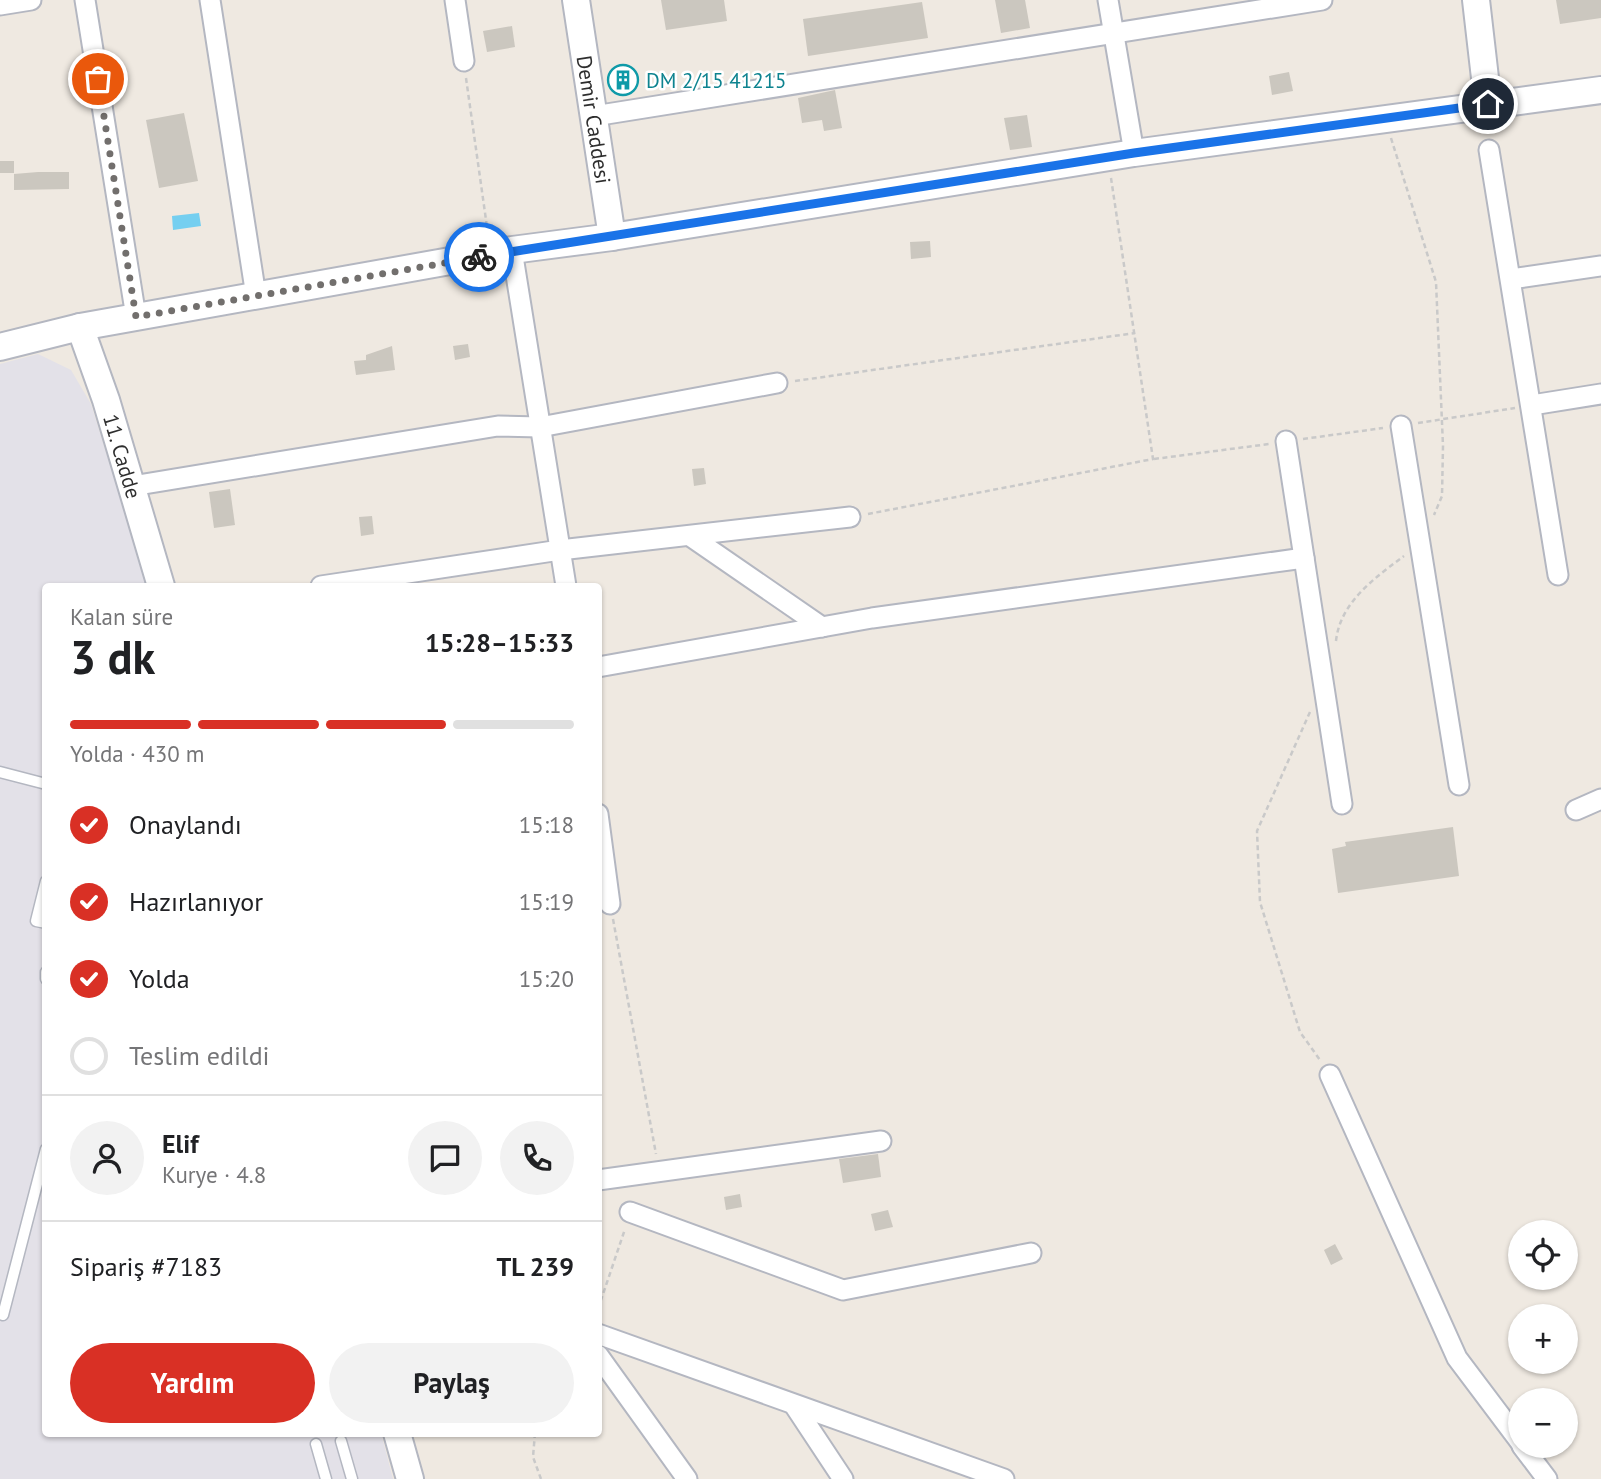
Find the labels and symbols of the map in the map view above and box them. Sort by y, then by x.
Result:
pin [68,49,128,109]
street label: Demir Caddesi [571,53,617,186]
building icon: DM 2/15 41215 [606,63,640,97]
place label: DM 2/15 41215 [646,67,787,94]
pin [1458,74,1518,134]
courier [444,222,514,292]
street label: 11. Cadde [97,411,148,502]

